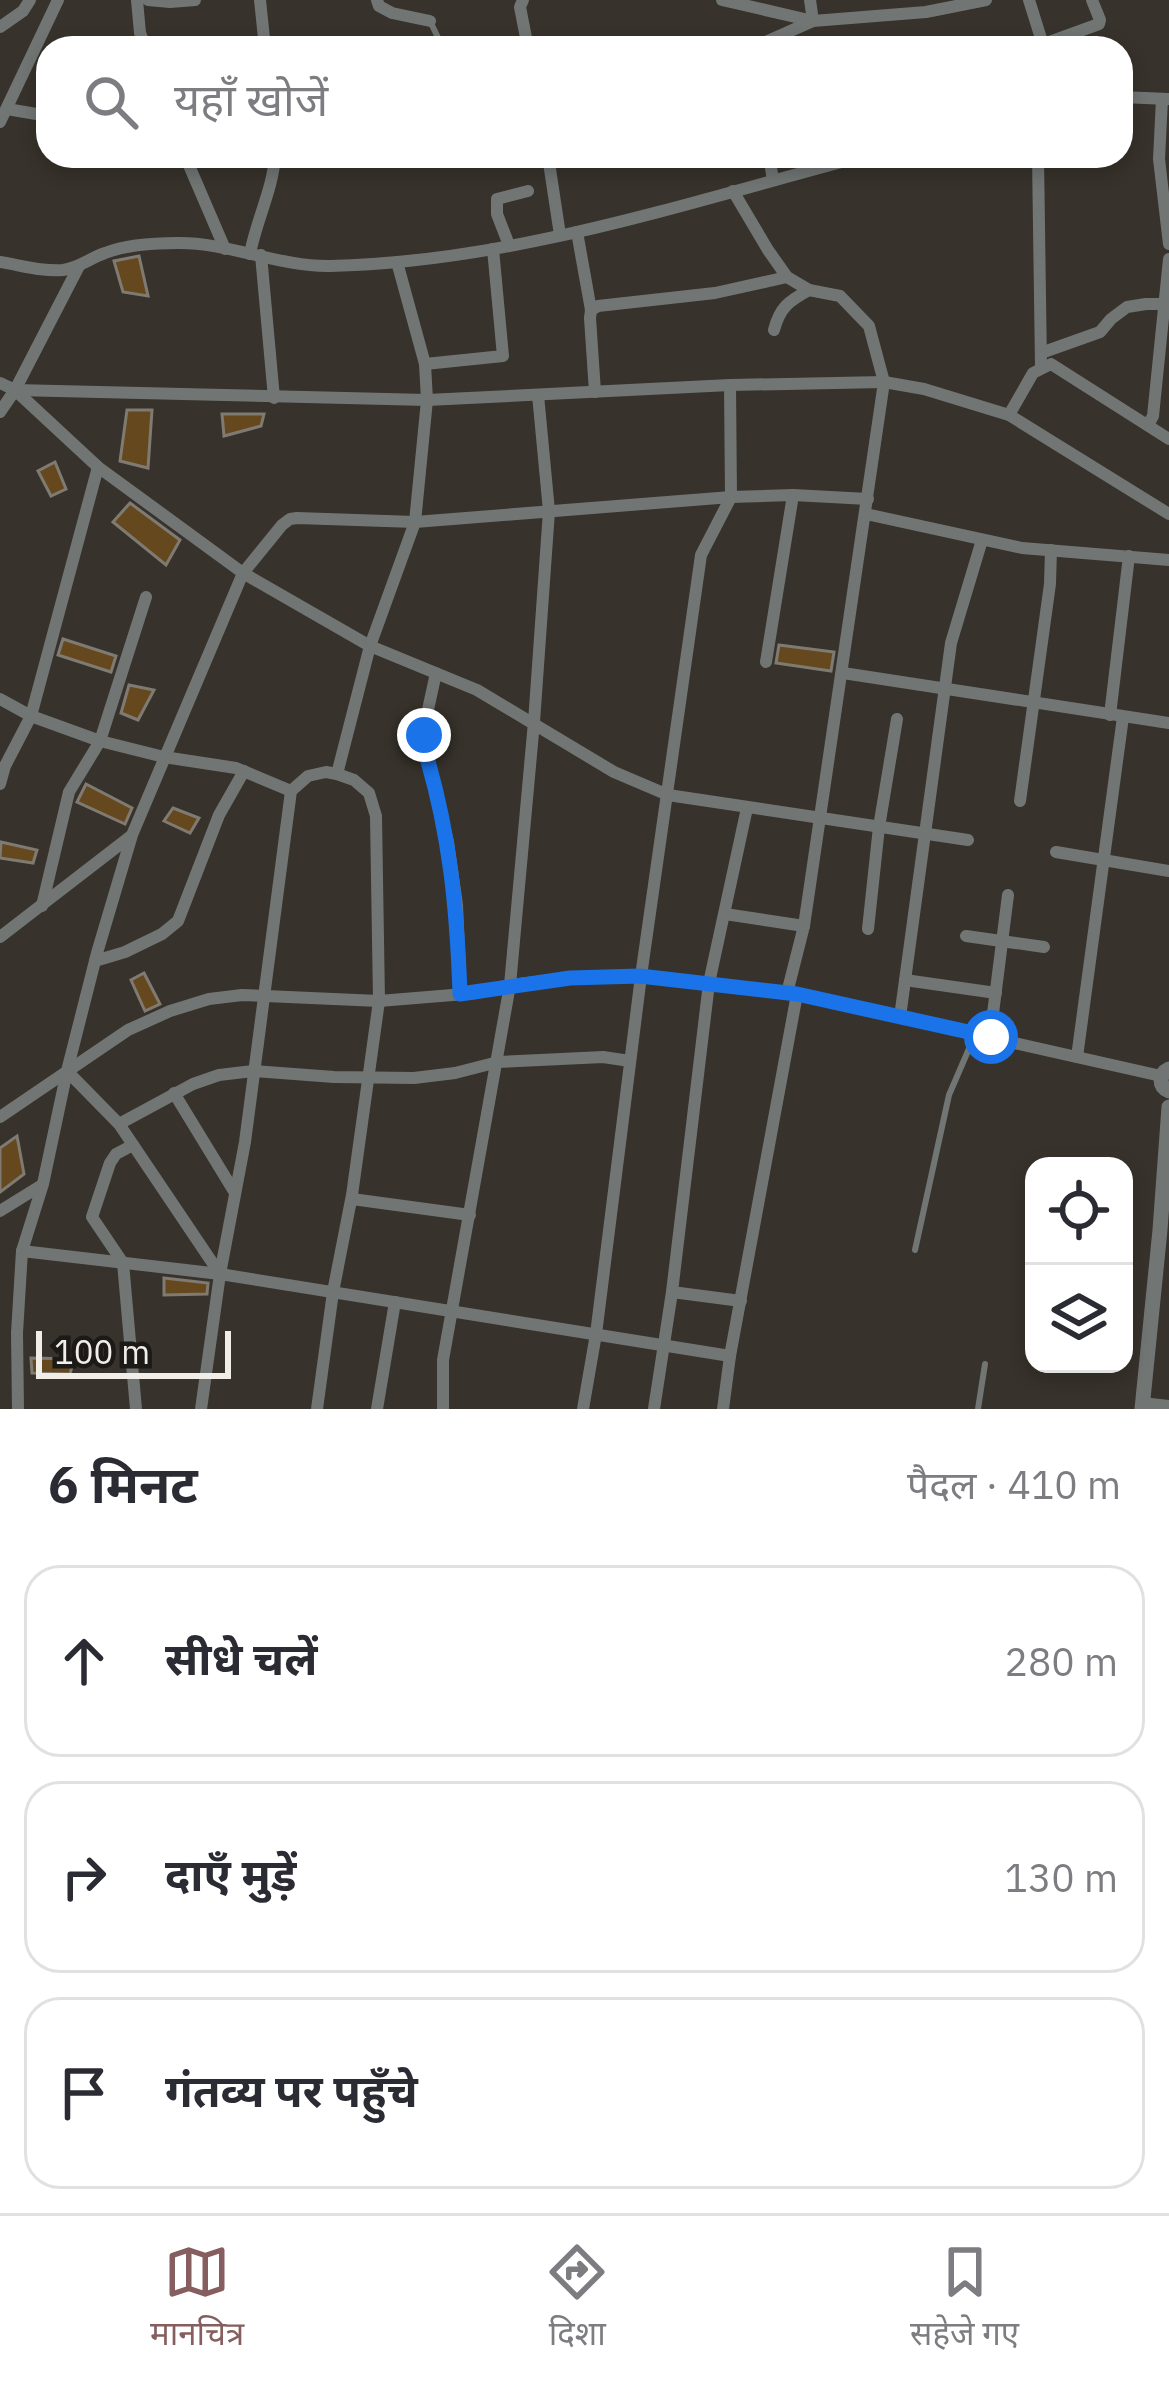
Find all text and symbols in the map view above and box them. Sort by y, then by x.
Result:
search box [36,36,1133,168]
icon: search [78,69,144,135]
text: यहाँ खोजें [174,70,328,128]
route end [397,708,451,762]
route start [964,1010,1018,1064]
map controls [1025,1157,1133,1373]
button: locate [1025,1157,1133,1265]
button: layers [1025,1265,1133,1373]
scale bar [36,1325,231,1378]
text: 100 m [54,1330,150,1373]
text: 6 मिनट [48,1451,198,1517]
text: पैदल · 410 m [907,1459,1121,1510]
icon: ahead [51,1628,117,1694]
text: सीधे चलें [165,1629,317,1687]
text: 280 m [1005,1636,1118,1687]
icon: right [51,1844,117,1910]
text: दाएँ मुड़ें [165,1845,296,1903]
text: 130 m [1005,1852,1118,1903]
icon: arrive [51,2060,117,2126]
text: गंतव्य पर पहुँचे [165,2061,418,2119]
tab: मानचित्र [150,2239,244,2358]
tab: दिशा [544,2239,610,2358]
tab: सहेजे गए [910,2239,1019,2358]

